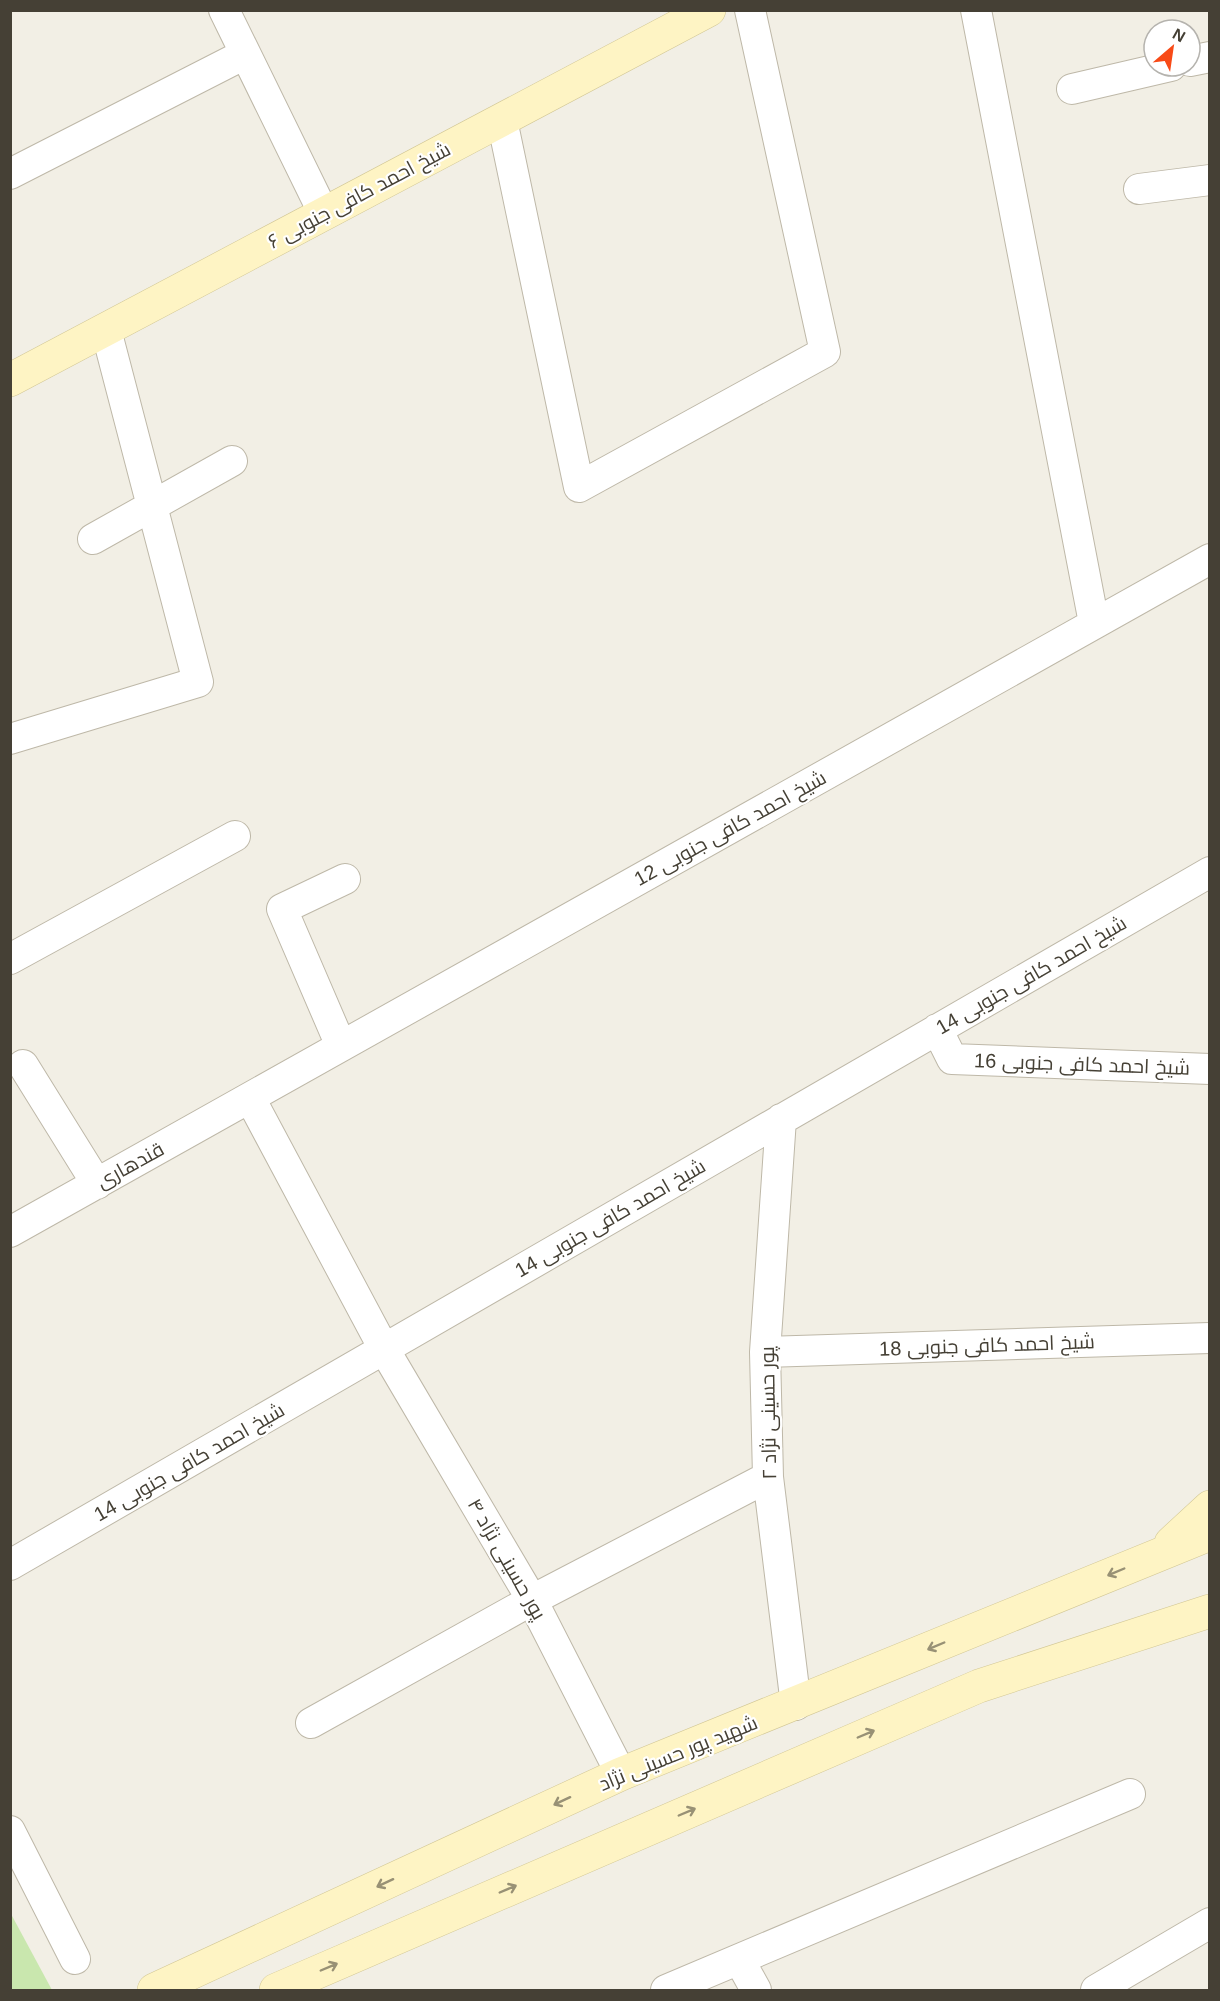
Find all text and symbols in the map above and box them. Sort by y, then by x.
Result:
north arrow [1142,18,1202,78]
text: N [1170,25,1188,46]
street label: شیخ احمد کافی جنوبی ۶ [264,138,455,255]
street label: شیخ احمد کافی جنوبی 12 [630,766,831,893]
street label: شیخ احمد کافی جنوبی 14 [932,911,1132,1041]
street label: شیخ احمد کافی جنوبی 16 [974,1049,1190,1082]
street label: قندهاری [92,1138,169,1194]
street label: شیخ احمد کافی جنوبی 14 [511,1154,711,1284]
street label: شیخ احمد کافی جنوبی 18 [879,1330,1095,1363]
street label: پور حسینی نژاد ۲ [756,1345,782,1480]
street label: شیخ احمد کافی جنوبی 14 [90,1398,290,1528]
street label: پور حسینی نژاد ۴ [462,1495,551,1625]
one-way arrow [1108,1567,1126,1578]
one-way arrow [927,1641,946,1652]
street label: شهید پور حسینی نژاد [595,1711,761,1797]
one-way arrow [857,1728,875,1739]
one-way arrow [554,1796,572,1808]
one-way arrow [678,1805,696,1816]
one-way arrow [377,1878,395,1890]
one-way arrow [499,1883,517,1894]
one-way arrow [320,1960,338,1972]

